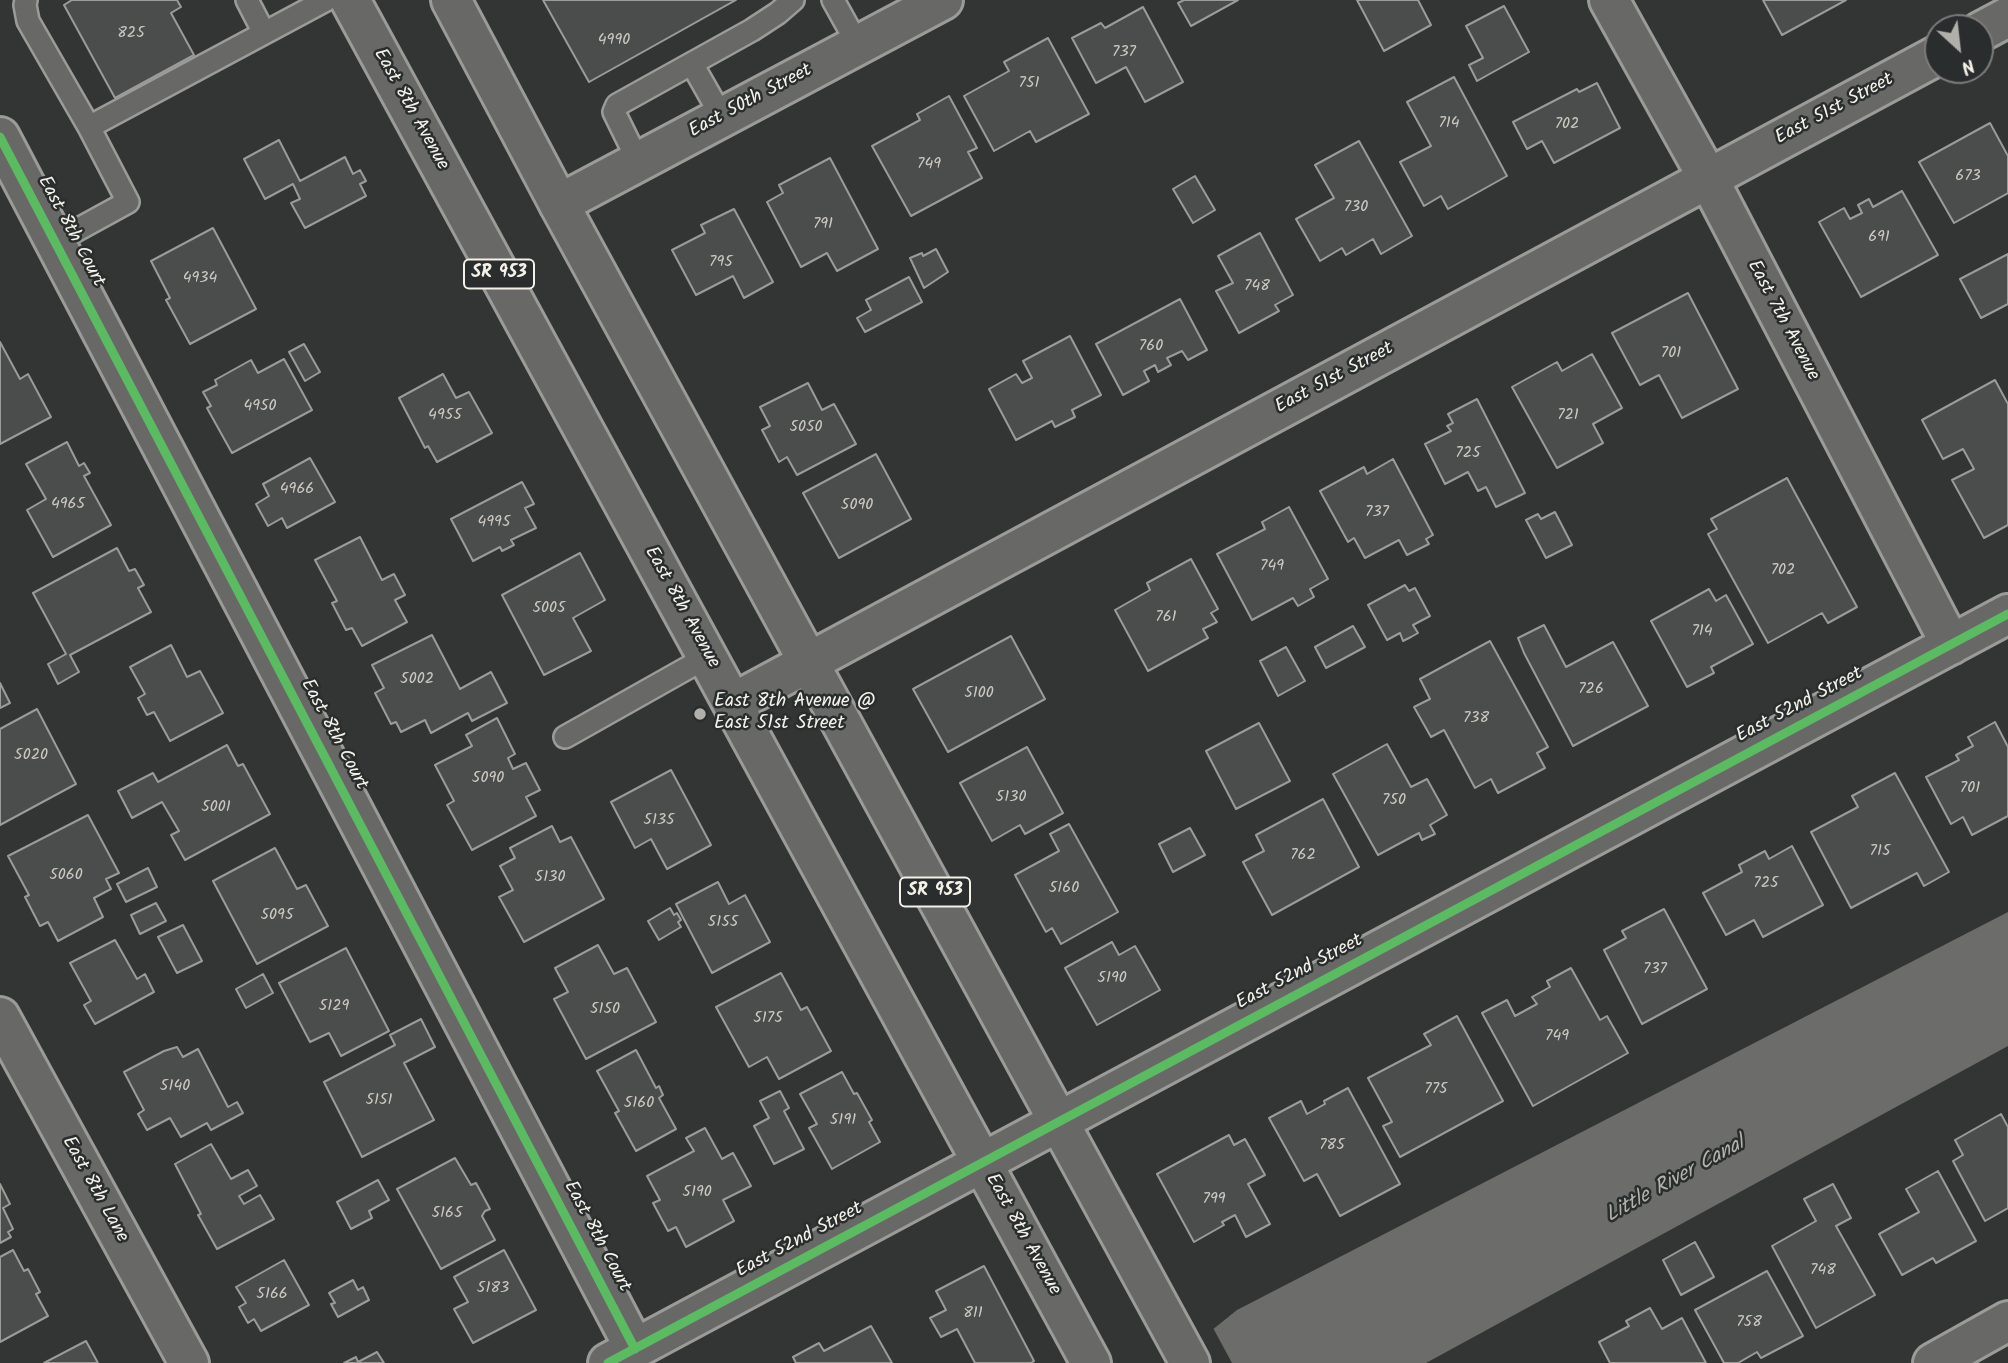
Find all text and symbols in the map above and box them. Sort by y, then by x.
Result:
north arrow [1924,14,1994,84]
house number: 825 [117,24,145,44]
house number: 4990 [598,31,630,51]
house number: 737 [1112,43,1136,63]
street label: East 8th Avenue [367,45,453,175]
text: N [1955,50,1980,82]
street label: East 50th Street [686,60,816,144]
street label: East 51st Street [1772,69,1898,151]
house number: 751 [1019,74,1039,94]
house number: 714 [1438,114,1460,134]
house number: 702 [1555,115,1579,135]
house number: 749 [917,155,941,175]
house number: 673 [1955,167,1981,187]
street label: East 8th Court [31,173,109,291]
house number: 730 [1344,198,1368,218]
house number: 791 [813,215,833,235]
house number: 691 [1868,228,1890,248]
house number: 795 [709,253,733,273]
street label: East 7th Avenue [1741,257,1823,385]
road number: SR 953 [464,260,534,288]
house number: 4934 [183,269,217,289]
house number: 748 [1244,277,1270,297]
house number: 760 [1139,337,1163,357]
street label: East 51st Street [1272,338,1398,420]
house number: 701 [1661,344,1681,364]
house number: 4950 [243,397,277,417]
house number: 4955 [428,406,462,426]
house number: 721 [1557,406,1579,426]
house number: 5050 [789,418,823,438]
house number: 725 [1455,444,1481,464]
house number: 4966 [280,480,314,500]
house number: 4965 [51,495,85,515]
house number: 5090 [841,496,873,516]
house number: 737 [1365,503,1389,523]
house number: 4995 [477,513,511,533]
street label: East 8th Avenue [638,543,724,673]
house number: 749 [1260,557,1284,577]
house number: 702 [1771,561,1795,581]
house number: 5005 [532,599,566,619]
house number: 761 [1155,608,1177,628]
house number: 714 [1691,622,1713,642]
street label: East 52nd Street [1733,663,1867,749]
house number: 5002 [400,670,434,690]
street label: East 8th Court [294,676,372,794]
house number: 726 [1578,680,1604,700]
house number: 5100 [964,684,994,704]
place label: East 8th Avenue @ East 51st Street [714,692,876,736]
marker: East 8th Avenue @ East 51st Street [692,706,708,722]
house number: 738 [1463,709,1489,729]
house number: 5020 [14,746,48,766]
house number: 5090 [472,769,504,789]
house number: 701 [1960,779,1980,799]
house number: 5130 [996,788,1026,808]
house number: 750 [1382,791,1406,811]
house number: 5001 [201,798,231,818]
house number: 5135 [643,811,675,831]
house number: 715 [1870,842,1890,862]
house number: 762 [1290,846,1316,866]
house number: 5060 [49,866,83,886]
house number: 5130 [535,868,565,888]
house number: 725 [1753,874,1779,894]
road number: SR 953 [900,878,970,906]
house number: 5160 [1049,879,1079,899]
house number: 5095 [261,906,293,926]
house number: 5155 [708,913,738,933]
street label: East 52nd Street [1233,930,1367,1016]
house number: 737 [1643,960,1667,980]
house number: 5190 [1097,969,1127,989]
house number: 5129 [319,997,349,1017]
house number: 5150 [590,1000,620,1020]
house number: 5175 [753,1009,783,1029]
house number: 749 [1545,1027,1569,1047]
house number: 5140 [160,1077,190,1097]
house number: 775 [1424,1080,1448,1100]
house number: 5151 [365,1091,393,1111]
house number: 5160 [624,1094,654,1114]
house number: 5191 [830,1111,856,1131]
water label: Little River Canal [1602,1132,1750,1230]
street label: East 8th Lane [56,1133,132,1247]
house number: 785 [1319,1136,1345,1156]
street label: East 8th Avenue [979,1170,1065,1300]
street label: East 8th Court [557,1178,635,1296]
house number: 5190 [682,1183,712,1203]
house number: 799 [1203,1190,1225,1210]
street label: East 52nd Street [733,1198,867,1284]
house number: 5165 [431,1204,463,1224]
house number: 748 [1810,1261,1836,1281]
house number: 5183 [477,1279,509,1299]
house number: 5166 [256,1285,288,1305]
house number: 811 [963,1304,983,1324]
house number: 758 [1736,1313,1762,1333]

